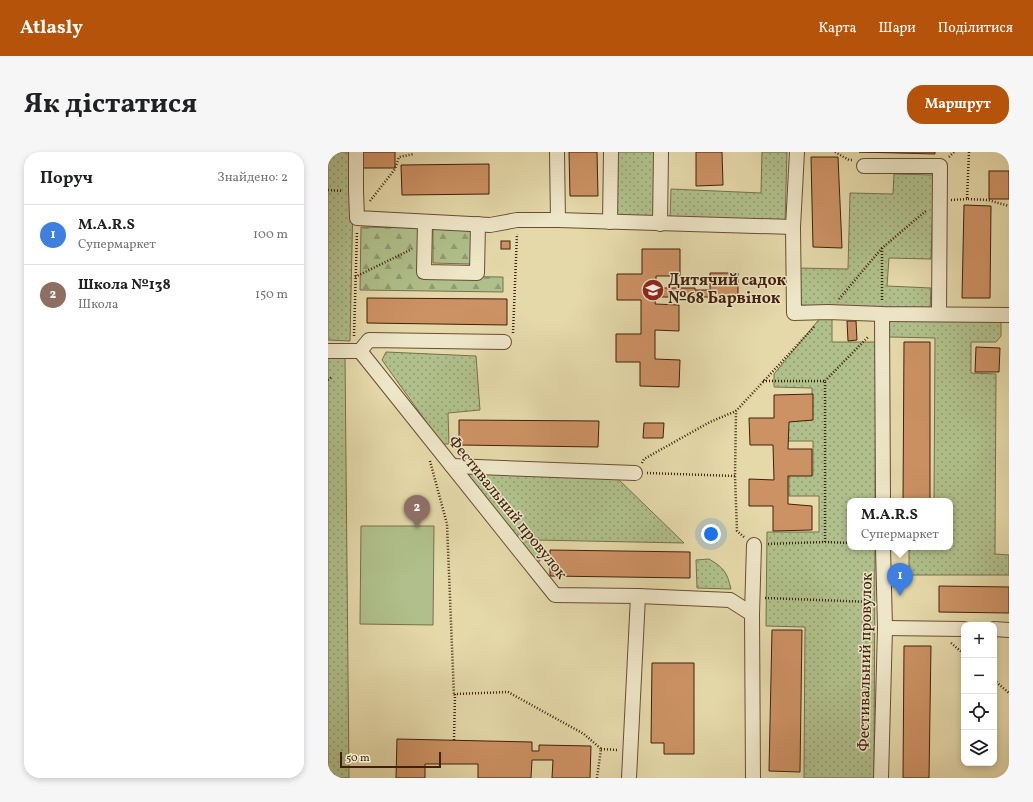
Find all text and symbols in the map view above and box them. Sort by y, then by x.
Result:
text: Atlasly [20,15,83,41]
text: Карта [819,19,857,38]
text: Шари [879,19,916,38]
text: Поділитися [938,19,1013,38]
text: Як дістатися [24,85,197,124]
button: Маршрут [907,85,1009,124]
text: Поруч [40,167,93,190]
text: Знайдено: 2 [217,169,288,187]
text: M.A.R.S [78,215,135,236]
text: 1 [50,226,56,244]
text: 100 m [253,226,288,244]
text: Супермаркет [78,236,156,254]
place label: Дитячий садок №68 Барвінок [668,270,786,310]
text: Школа №138 [78,275,171,296]
school or university icon: Дитячий садок №68 Барвінок [640,277,666,303]
text: 2 [50,286,56,304]
text: 150 m [255,286,288,304]
text: Школа [78,296,118,314]
street label: Фестивальний провулок [442,432,572,585]
pin: 2 [404,495,430,528]
popup [847,498,953,550]
text: M.A.R.S [861,505,918,526]
your location [701,524,721,544]
text: Супермаркет [861,526,939,544]
pin: 1 [887,563,913,596]
street label: Фестивальний провулок [853,572,879,752]
map controls [961,622,997,766]
button: + [961,622,997,658]
button: − [961,658,997,694]
button: locate [961,694,997,730]
button: layers [961,730,997,766]
scale bar [340,750,441,769]
text: 50 m [346,751,370,766]

